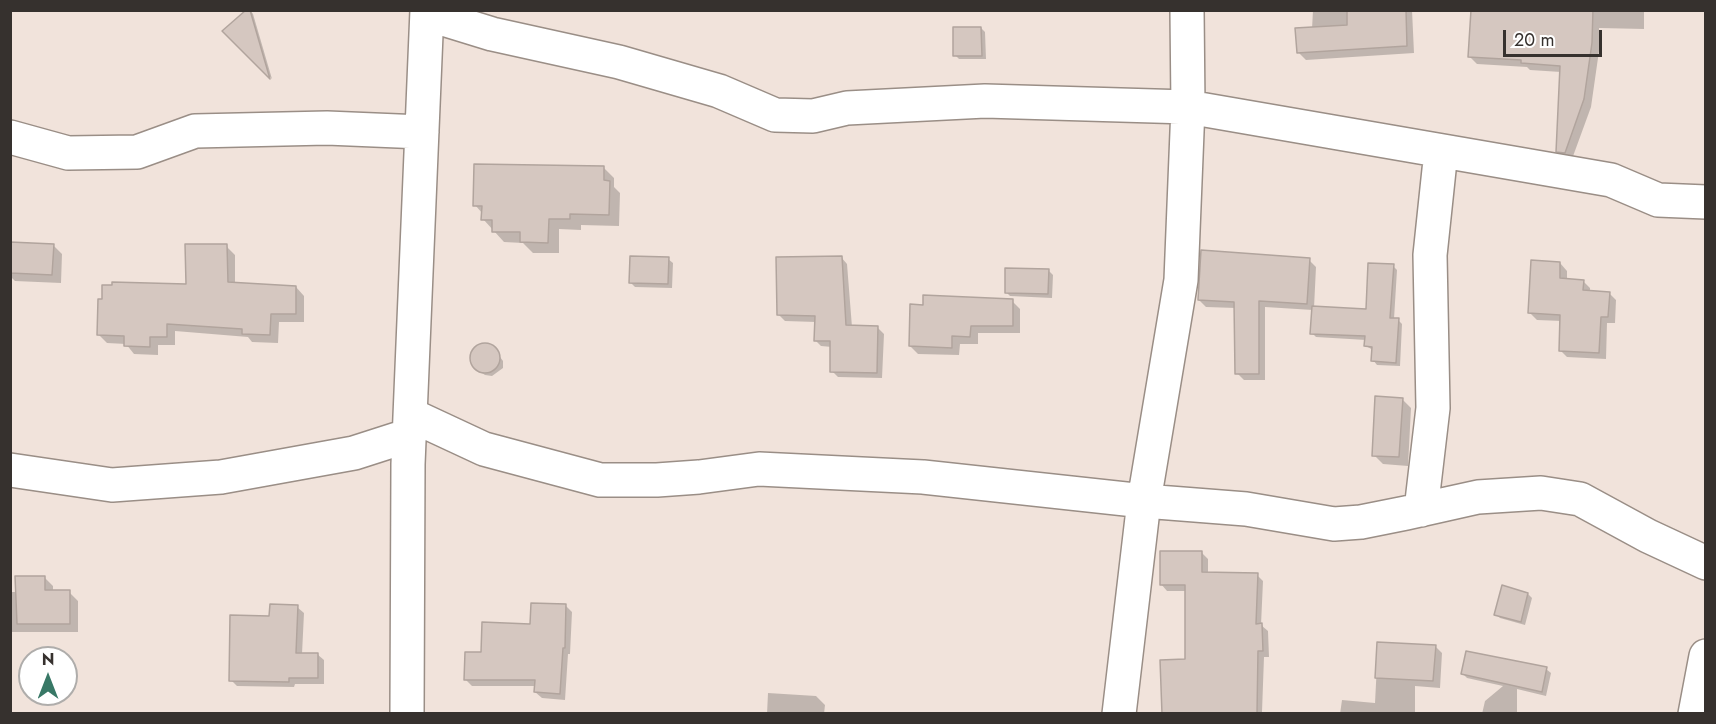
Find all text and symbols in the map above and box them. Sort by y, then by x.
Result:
scale bar [1506,18,1605,56]
text: 20 m [1514,27,1554,53]
north arrow [18,646,78,706]
text: N [42,648,54,671]

